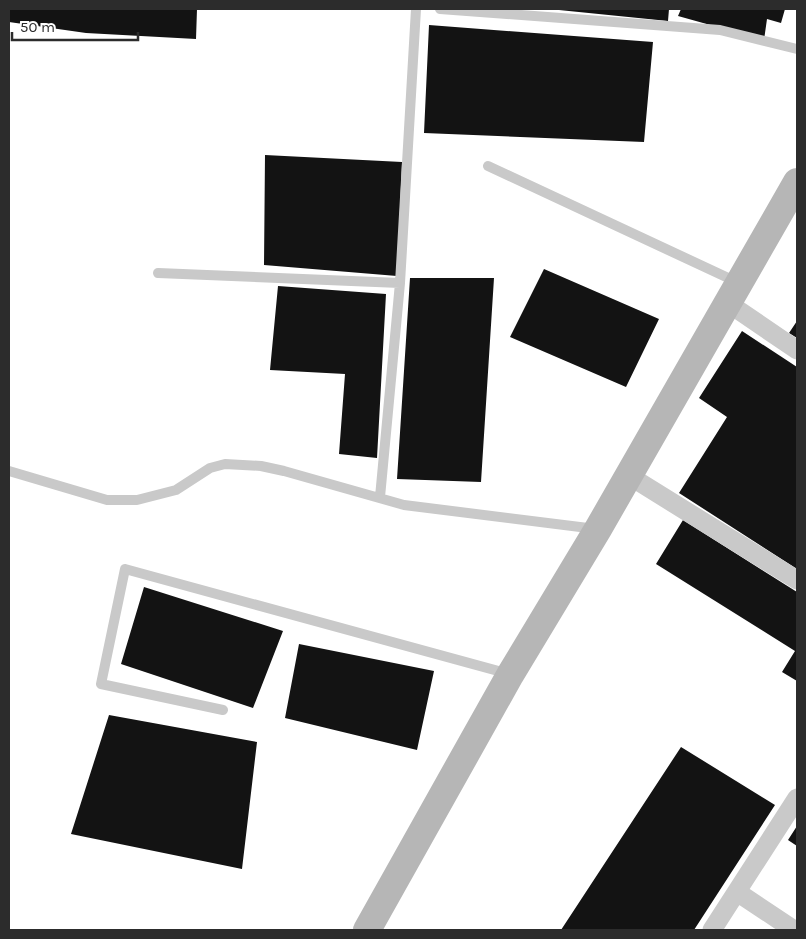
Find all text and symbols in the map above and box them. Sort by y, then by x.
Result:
scale bar [12,10,139,42]
text: 50 m [20,18,55,36]

